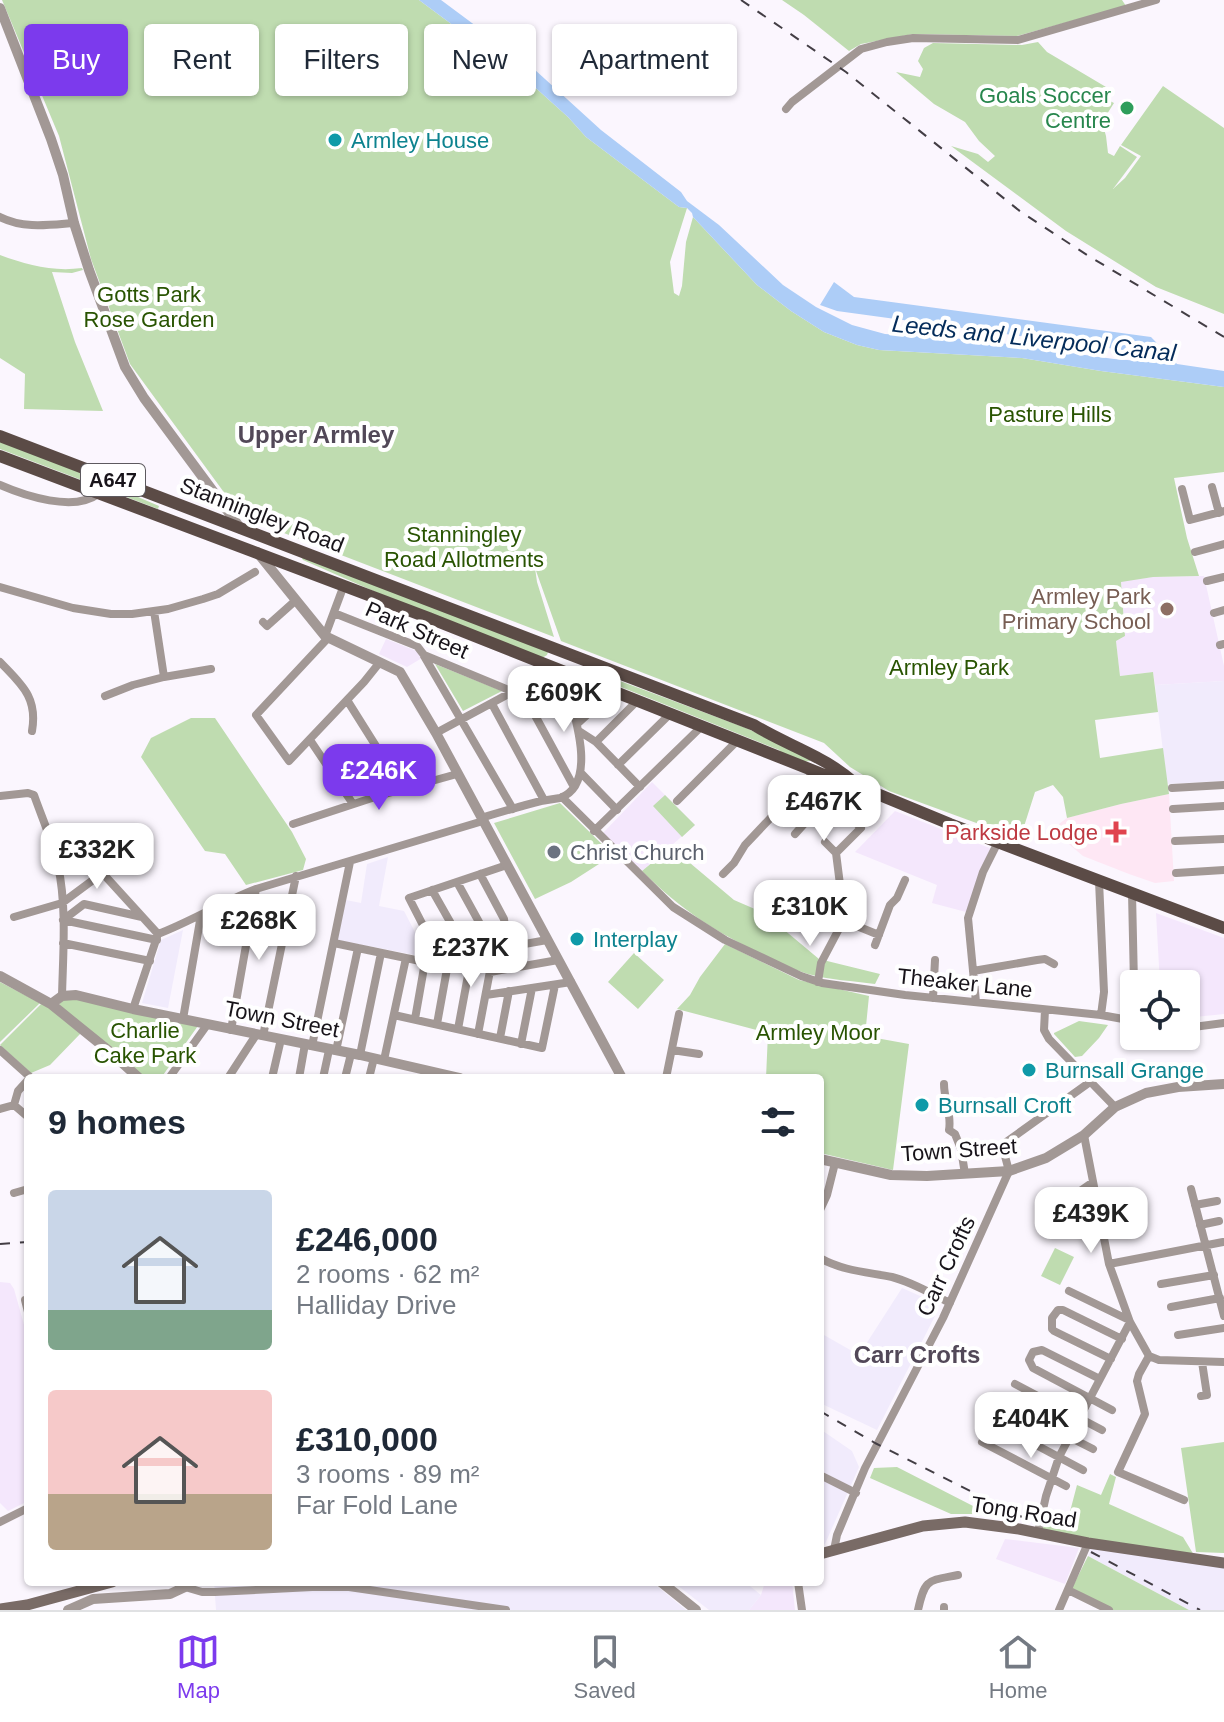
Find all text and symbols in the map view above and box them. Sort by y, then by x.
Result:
chip: Buy [24,24,128,96]
chip: Rent [144,24,259,96]
chip: Filters [275,24,408,96]
chip: New [424,24,536,96]
chip: Apartment [552,24,737,96]
place label: Goals Soccer Centre [979,83,1111,133]
marker: Goals Soccer Centre [1118,99,1136,117]
place label: Armley House [351,128,489,153]
marker: Armley House [326,131,344,149]
park label: Gotts Park Rose Garden [84,282,214,332]
water label: Leeds and Liverpool Canal [891,310,1178,366]
park label: Pasture Hills [988,402,1112,427]
district label: Upper Armley [238,421,395,448]
road number: A647 [81,464,145,496]
street label: Stanningley Road [176,472,348,558]
park label: Stanningley Road Allotments [384,522,544,572]
place label: Armley Park Primary School [1002,584,1152,634]
street label: Park Street [362,596,472,664]
marker: Armley Park Primary School [1158,600,1176,618]
park label: Armley Park [889,655,1010,680]
pin: £609K [508,666,620,734]
text: £609K [526,677,602,707]
pin: £246K [323,744,435,812]
text: £246K [341,755,417,785]
pin: £467K [768,775,880,843]
text: £467K [786,786,862,816]
place label: Parkside Lodge [945,820,1098,845]
marker: Parkside Lodge [1105,821,1127,843]
pin: £332K [41,823,153,891]
text: £332K [59,834,135,864]
place label: Christ Church [570,840,704,865]
marker: Christ Church [545,843,563,861]
pin: £310K [754,880,866,948]
text: £310K [772,891,848,921]
pin: £268K [203,894,315,962]
text: £268K [221,905,297,935]
pin: £237K [415,921,527,989]
place label: Interplay [593,927,677,952]
marker: Interplay [568,930,586,948]
text: £237K [433,932,509,962]
street label: Theaker Lane [896,963,1034,1003]
map controls [1120,970,1200,1050]
button: locate [1120,970,1200,1050]
street label: Town Street [223,996,341,1042]
park label: Charlie Cake Park [94,1018,197,1068]
park label: Armley Moor [756,1020,880,1045]
place label: Burnsall Grange [1045,1058,1204,1083]
marker: Burnsall Grange [1020,1061,1038,1079]
place label: Burnsall Croft [938,1093,1071,1118]
marker: Burnsall Croft [913,1096,931,1114]
icon: filters [756,1100,800,1144]
text: 9 homes [48,1103,186,1141]
street label: Town Street [900,1133,1018,1167]
pin: £439K [1035,1187,1147,1255]
text: £439K [1053,1198,1129,1228]
street label: Carr Crofts [912,1212,980,1320]
text: £246,000 [296,1220,438,1258]
icon: home [112,1222,208,1318]
text: 2 rooms · 62 m² [296,1259,480,1289]
text: Halliday Drive [296,1290,456,1320]
district label: Carr Crofts [854,1341,980,1368]
pin: £404K [975,1392,1087,1460]
text: £404K [993,1403,1069,1433]
text: £310,000 [296,1420,438,1458]
icon: home [112,1422,208,1518]
text: 3 rooms · 89 m² [296,1459,480,1489]
text: Far Fold Lane [296,1490,458,1520]
street label: Tong Road [969,1491,1079,1533]
tab: Map [176,1630,220,1704]
tab: Saved [573,1630,636,1704]
tab: Home [989,1630,1048,1704]

